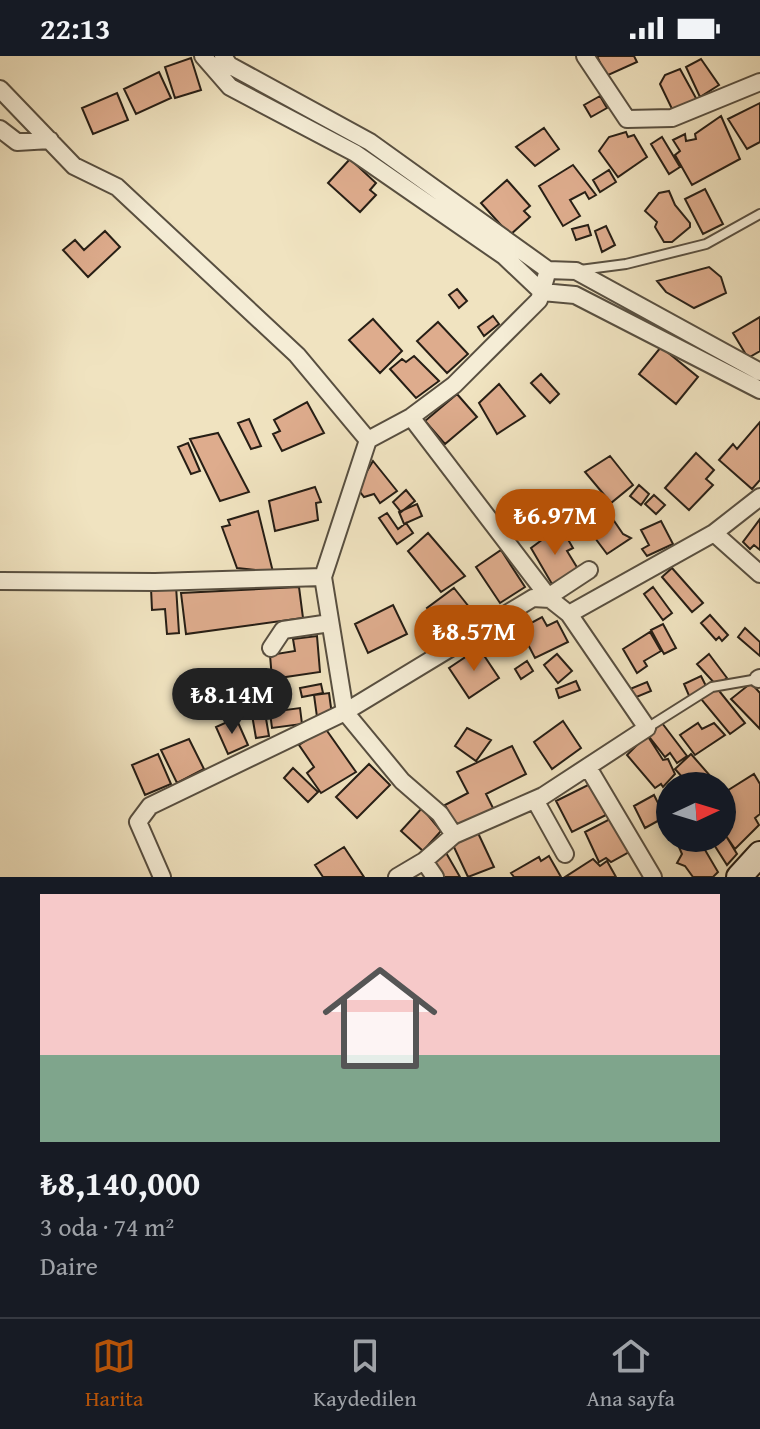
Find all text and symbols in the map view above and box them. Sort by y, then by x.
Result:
text: 22:13 [40,6,111,50]
pin: ₺6.97M [490,489,620,557]
text: ₺6.97M [513,495,597,534]
pin: ₺8.57M [409,605,539,673]
text: ₺8.57M [432,611,516,650]
pin: ₺8.14M [167,668,297,736]
text: ₺8.14M [190,674,274,713]
north arrow [656,772,736,852]
map controls [656,772,736,852]
icon: home [308,946,452,1090]
text: ₺8,140,000 [40,1158,200,1207]
text: 3 oda · 74 m² [40,1207,174,1246]
text: Daire [40,1246,98,1285]
tab: Harita [85,1334,143,1414]
tab: Kaydedilen [313,1334,417,1414]
tab: Ana sayfa [587,1334,675,1414]

